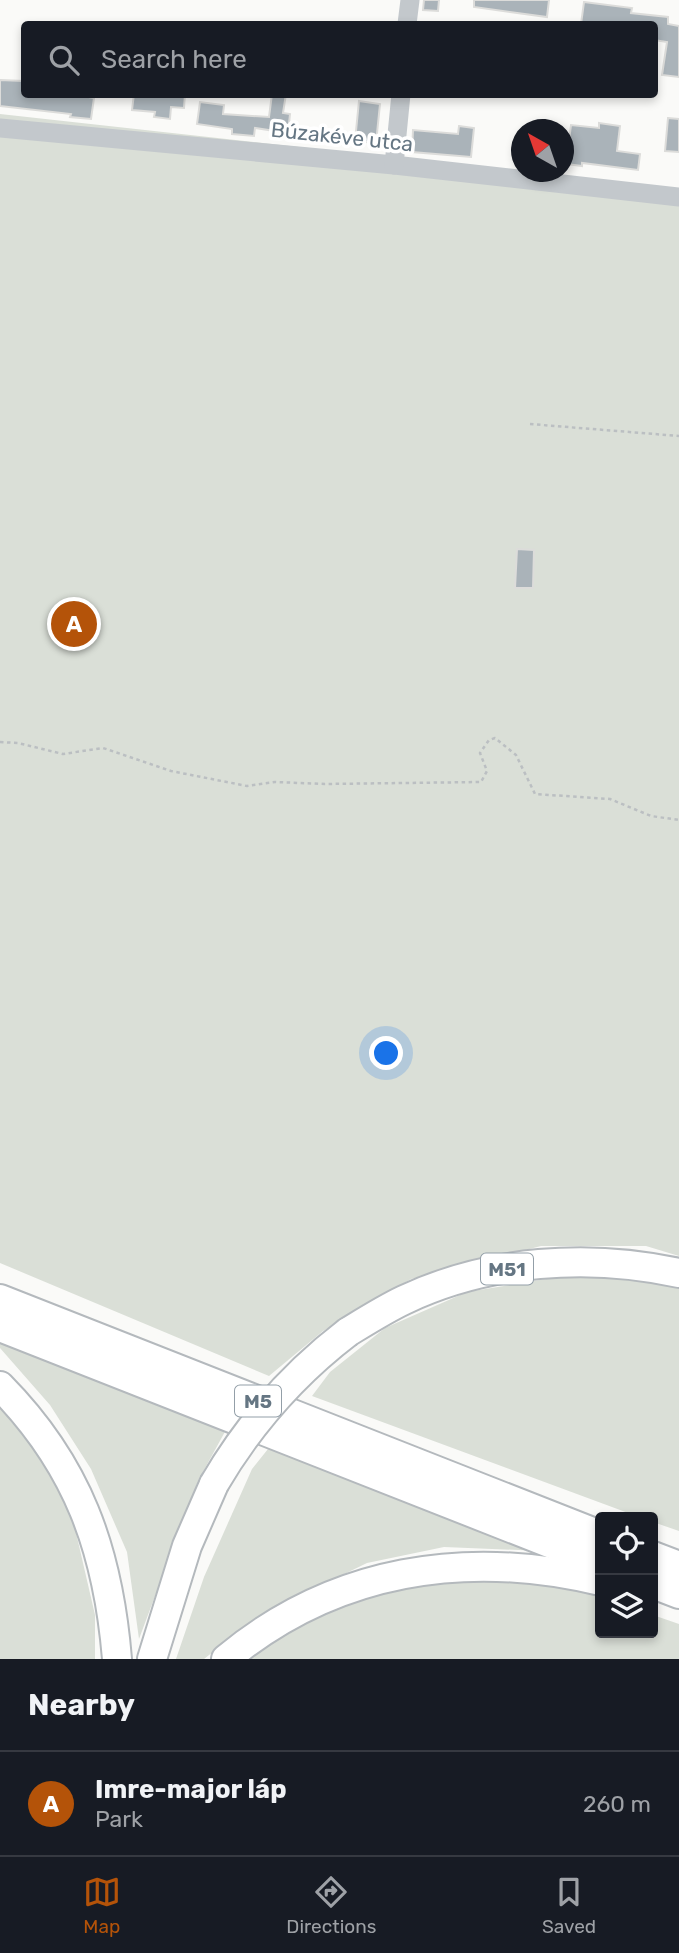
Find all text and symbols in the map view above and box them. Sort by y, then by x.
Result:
search box [21,21,658,98]
icon: search [45,41,83,79]
text: Search here [101,44,247,75]
street label: Búzakéve utca [270,117,414,156]
north arrow [511,119,574,182]
pin: A [51,598,97,650]
your location [369,1036,403,1070]
road number: M51 [481,1254,533,1284]
road number: M5 [235,1386,281,1416]
map controls [595,1512,658,1638]
button: locate [595,1512,658,1575]
button: layers [595,1575,658,1638]
text: Nearby [28,1687,135,1723]
text: Imre-major láp [95,1774,287,1805]
text: A [43,1790,59,1818]
text: 260 m [583,1790,651,1818]
text: Park [95,1805,143,1833]
tab: Map [83,1873,121,1938]
tab: Directions [286,1873,376,1938]
tab: Saved [542,1873,596,1938]

